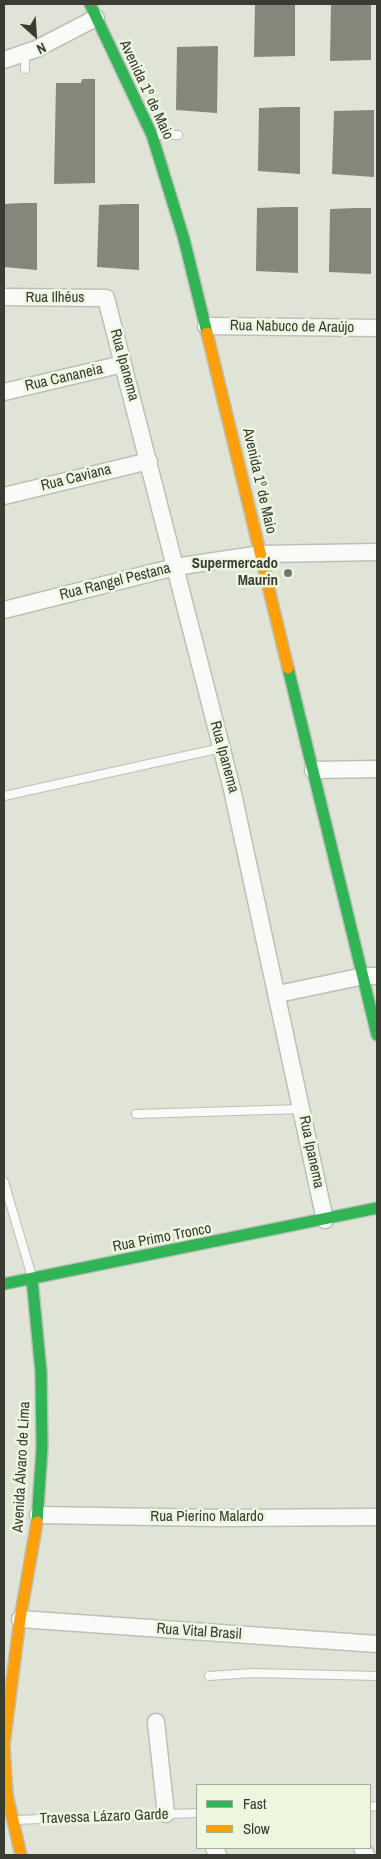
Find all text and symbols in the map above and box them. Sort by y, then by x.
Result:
north arrow [10,10,60,60]
street label: Avenida 1º de Maio [115,37,177,143]
text: N [34,39,49,58]
street label: Rua Ilhéus [26,289,84,307]
street label: Rua Nabuco de Araújo [230,317,354,337]
street label: Rua Ipanema [106,327,142,403]
street label: Rua Cananeia [23,360,105,396]
street label: Avenida 1º de Maio [238,427,280,535]
street label: Rua Caviana [39,461,113,495]
place label: Supermercado Maurin [192,555,278,590]
street label: Rua Rangel Pestana [58,560,172,604]
marker: Supermercado Maurin [282,567,294,579]
street label: Rua Ipanema [206,719,242,795]
street label: Rua Ipanema [295,1114,327,1190]
street label: Rua Primo Tronco [111,1220,213,1256]
street label: Avenida Álvaro de Lima [10,1401,34,1533]
street label: Rua Pierino Malardo [150,1508,264,1526]
street label: Rua Vital Brasil [156,1620,242,1644]
legend [196,1784,371,1849]
text: Fast [243,1793,266,1814]
street label: Travessa Lázaro Garde [39,1806,169,1828]
text: Slow [243,1818,270,1839]

